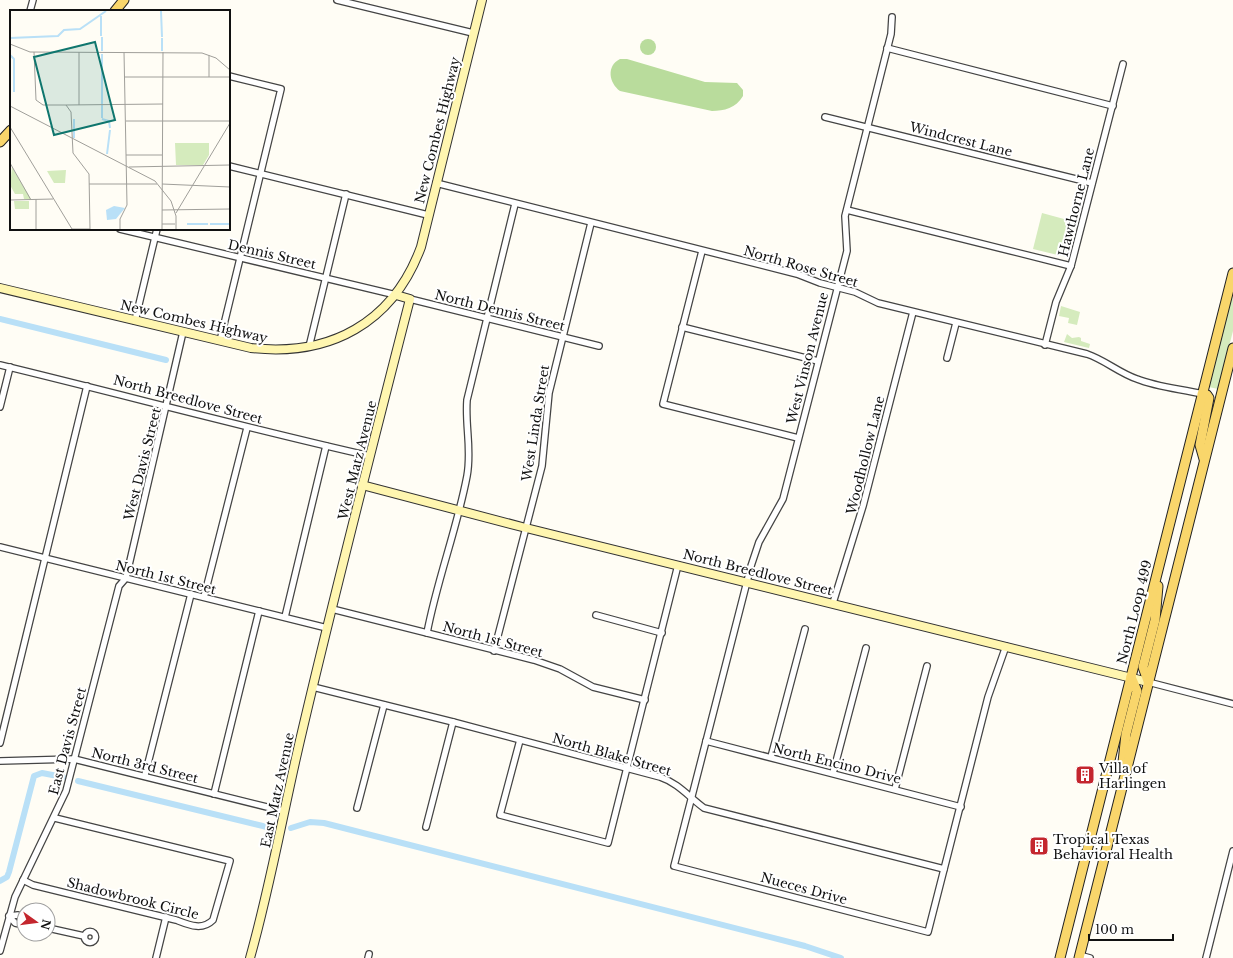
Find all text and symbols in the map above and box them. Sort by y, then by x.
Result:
inset map [10,10,230,230]
street label: New Combes Highway [411,54,464,205]
street label: Windcrest Lane [907,118,1014,160]
street label: Hawthorne Lane [1055,146,1098,258]
street label: Dennis Street [226,236,318,273]
street label: North Rose Street [742,242,860,291]
street label: North Dennis Street [433,286,567,335]
street label: West Vinson Avenue [783,290,832,427]
street label: New Combes Highway [119,296,270,347]
street label: West Linda Street [518,363,553,484]
street label: North Breedlove Street [111,371,264,428]
street label: Woodhollow Lane [842,394,888,517]
street label: West Matz Avenue [334,399,381,523]
street label: West Davis Street [120,406,165,523]
street label: North Breedlove Street [681,546,835,599]
street label: North 1st Street [114,557,218,598]
street label: North Loop 499 [1113,558,1156,666]
street label: North 1st Street [441,618,545,661]
street label: East Davis Street [45,685,90,797]
street label: North Blake Street [550,729,673,780]
street label: East Matz Avenue [257,731,298,849]
street label: North Encino Drive [771,739,903,788]
street label: North 3rd Street [90,744,200,787]
place label: Villa of Harlingen [1098,760,1166,792]
building icon: Villa of Harlingen [1074,764,1096,786]
place label: Tropical Texas Behavioral Health [1053,831,1173,863]
building icon: Tropical Texas Behavioral Health [1028,835,1050,857]
street label: Nueces Drive [759,869,849,908]
street label: Shadowbrook Circle [65,874,201,923]
north arrow [16,902,56,942]
scale bar [1089,916,1173,942]
text: N [38,918,54,932]
text: 100 m [1095,922,1134,937]

